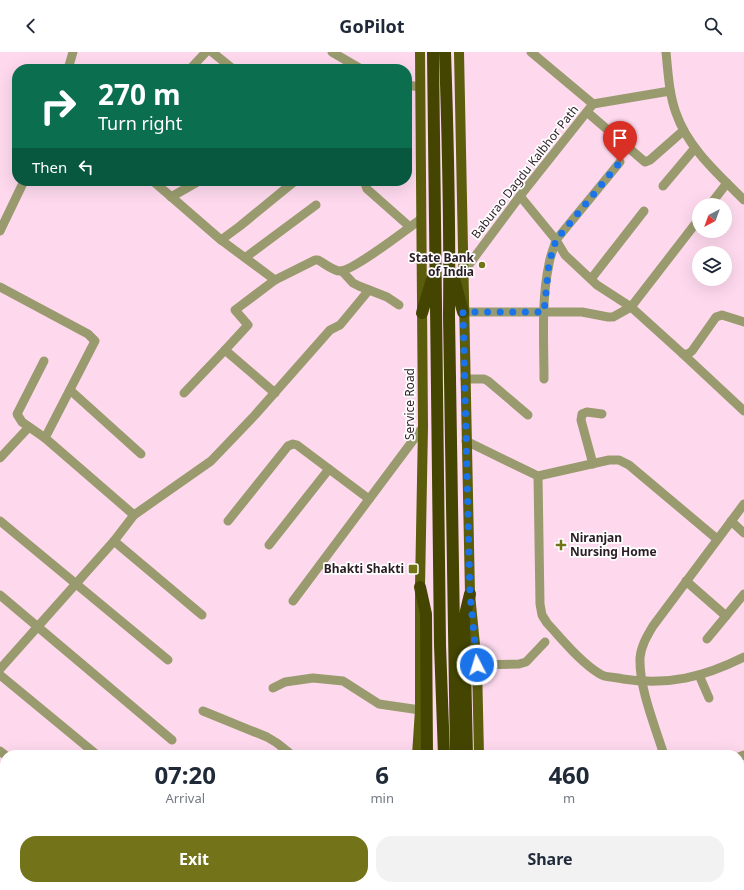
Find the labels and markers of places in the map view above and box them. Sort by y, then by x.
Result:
pin [603,121,637,162]
place label: State Bank of India [409,249,475,280]
marker: State Bank of India [477,260,487,270]
place label: Niranjan Nursing Home [570,529,657,560]
marker: Niranjan Nursing Home [555,539,567,551]
place label: Bhakti Shakti [324,560,404,577]
marker: Bhakti Shakti [407,563,419,575]

